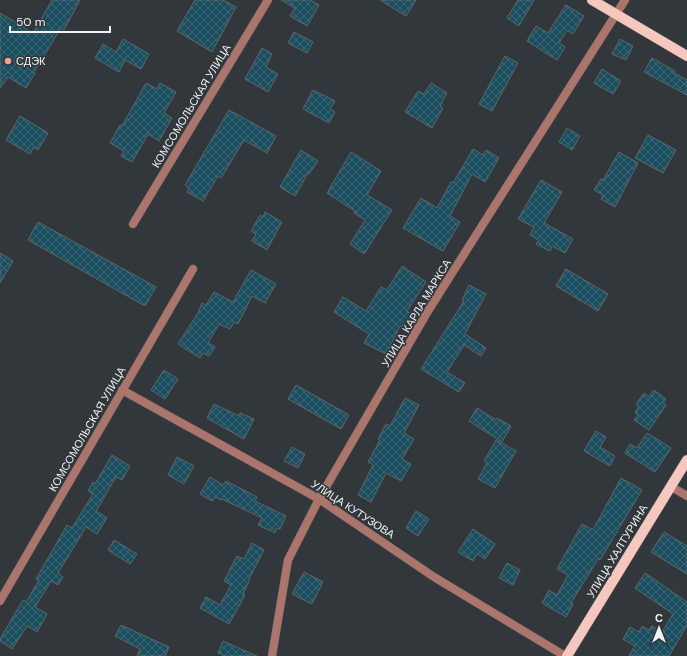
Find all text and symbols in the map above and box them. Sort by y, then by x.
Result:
scale bar [10,8,110,34]
text: 50 m [16,14,45,30]
street label: КОМСОМОЛЬСКАЯ УЛИЦА [148,41,234,170]
place label: СДЭК [16,54,46,68]
marker: СДЭК [3,56,13,66]
street label: УЛИЦА КАРЛА МАРКСА [378,256,454,369]
street label: КОМСОМОЛЬСКАЯ УЛИЦА [45,364,129,494]
street label: УЛИЦА КУТУЗОВА [309,477,398,542]
street label: УЛИЦА ХАЛТУРИНА [584,501,651,600]
north arrow [639,608,679,648]
text: С [655,611,663,625]

